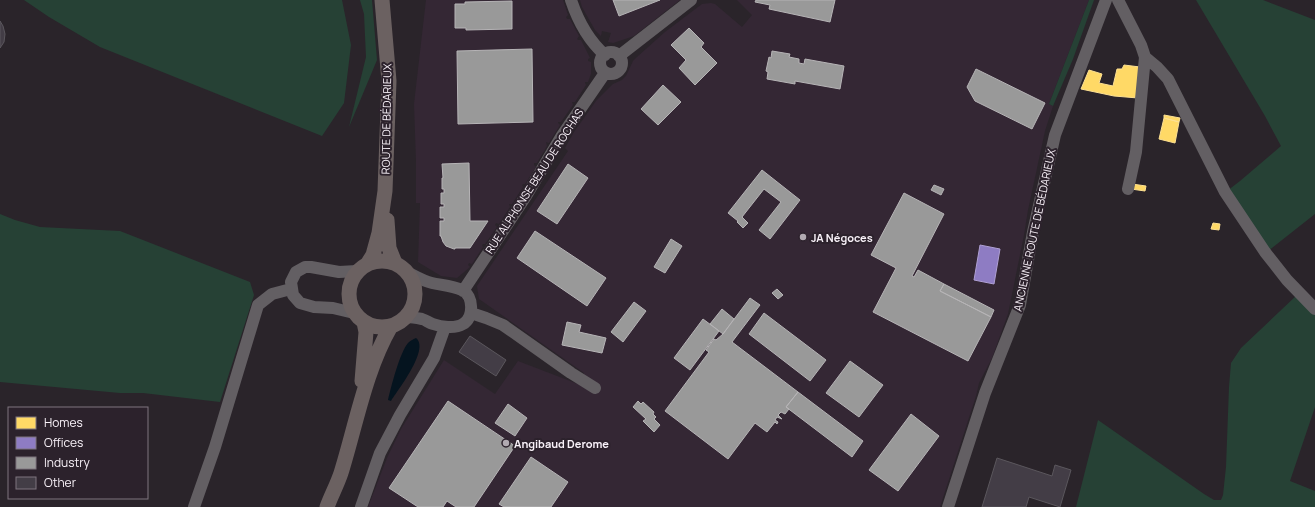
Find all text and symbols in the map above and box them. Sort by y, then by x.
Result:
street label: ROUTE DE BÉDARIEUX [378,63,394,175]
street label: RUE ALPHONSE BEAU DE ROCHAS [481,105,587,256]
street label: ANCIENNE ROUTE DE BÉDARIEUX [1009,147,1059,313]
place label: JA Négoces [811,230,873,245]
marker: JA Négoces [798,232,808,242]
legend [8,407,148,499]
text: Homes [44,414,83,431]
text: Offices [44,434,83,451]
place label: Angibaud Derome [514,436,609,451]
marker: Angibaud Derome [501,438,511,448]
text: Industry [44,454,90,471]
text: Other [44,474,77,491]

